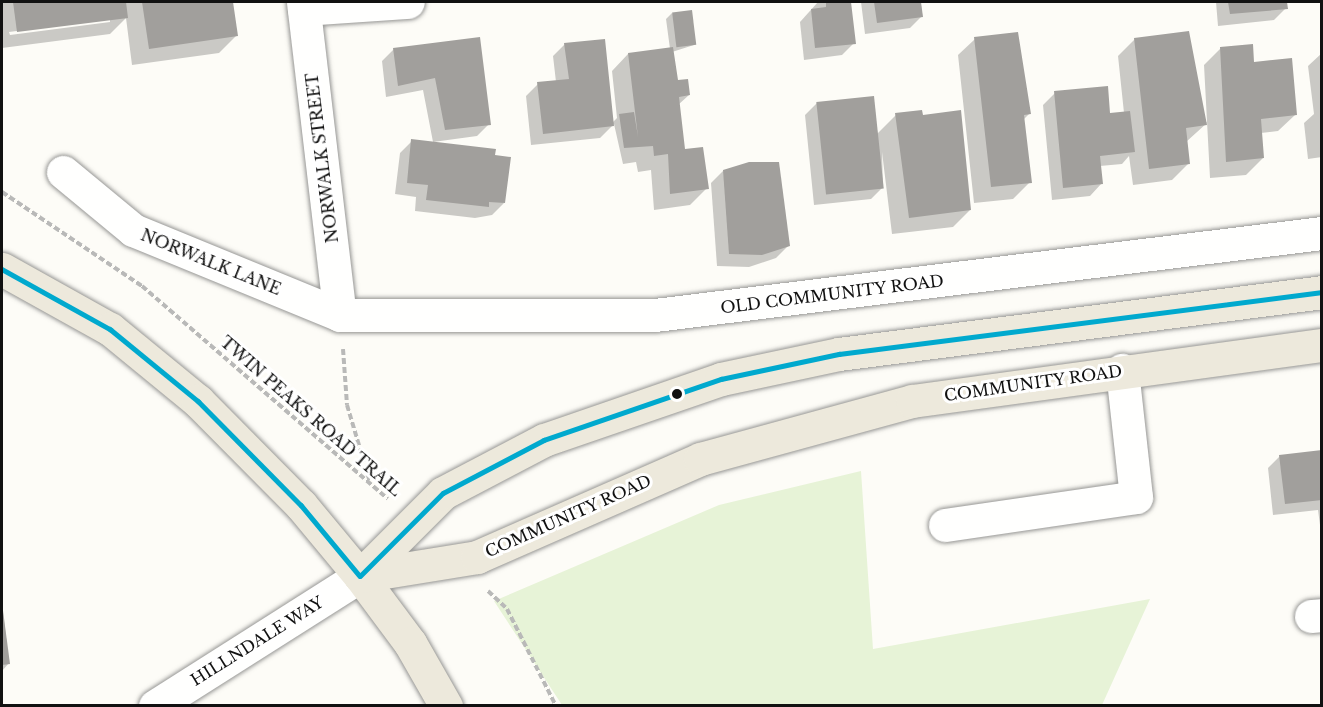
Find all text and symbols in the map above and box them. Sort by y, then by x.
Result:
street label: NORWALK STREET [302,72,342,244]
street label: NORWALK LANE [138,225,284,299]
street label: OLD COMMUNITY ROAD [719,271,945,317]
street label: TWIN PEAKS ROAD TRAIL [216,332,406,500]
street label: COMMUNITY ROAD [942,361,1124,405]
unlabelled marker [671,388,683,400]
street label: COMMUNITY ROAD [482,471,654,561]
street label: HILLNDALE WAY [187,592,327,690]

